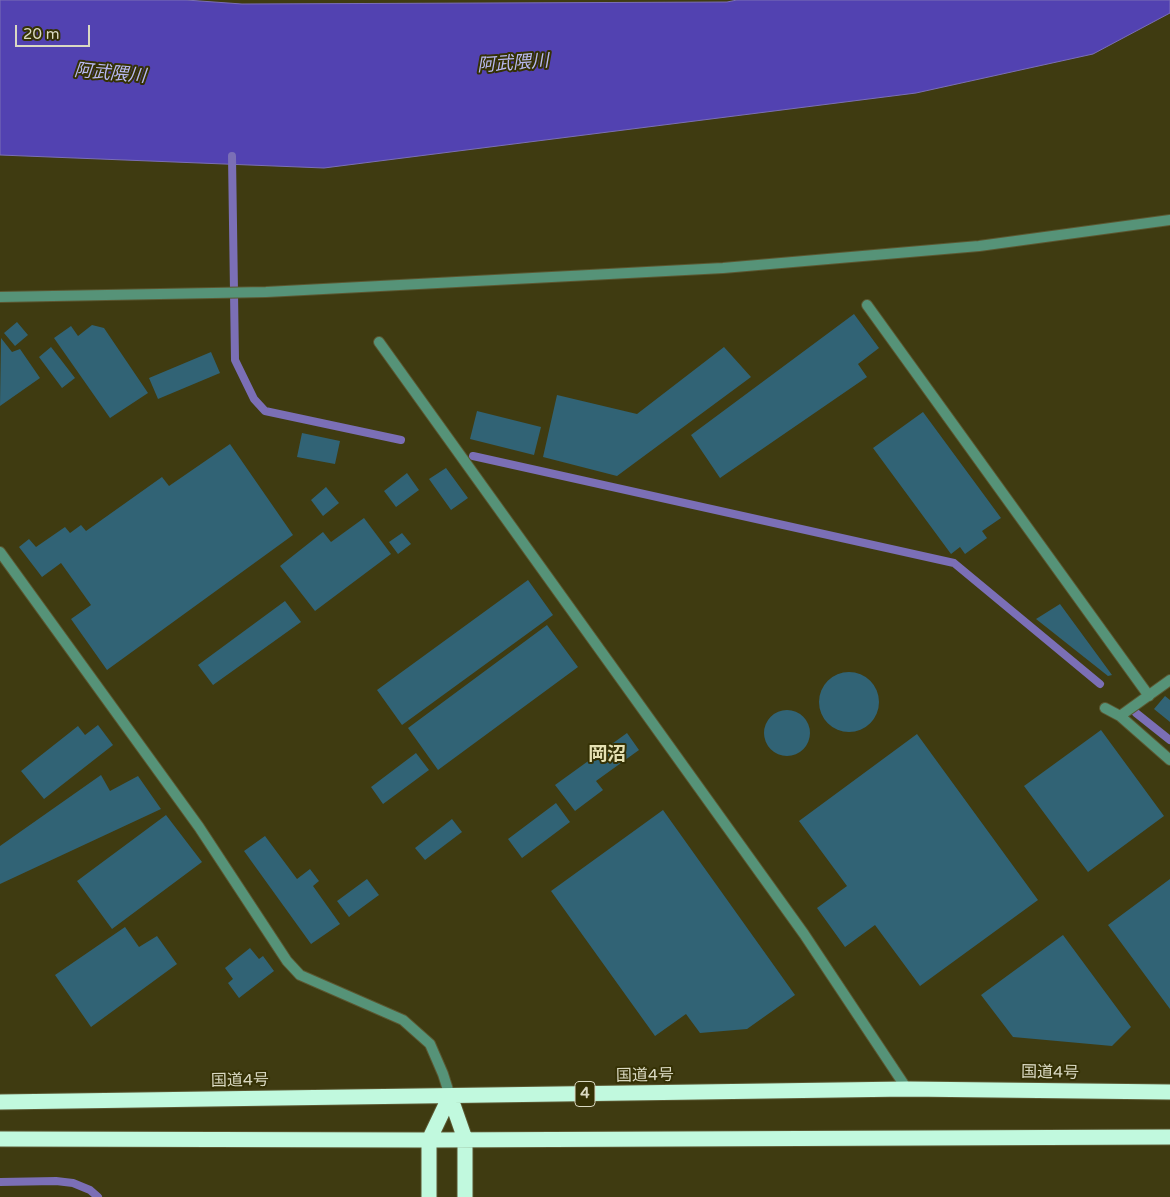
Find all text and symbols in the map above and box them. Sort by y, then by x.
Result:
scale bar [18,15,92,47]
text: 20 m [23,25,60,43]
water label: 阿武隈川 [476,51,550,77]
water label: 阿武隈川 [73,60,147,88]
district label: 岡沼 [588,744,626,766]
street label: 国道4号 [1021,1063,1079,1083]
street label: 国道4号 [616,1066,674,1086]
street label: 国道4号 [211,1071,269,1091]
road number: 4 [575,1082,595,1106]

